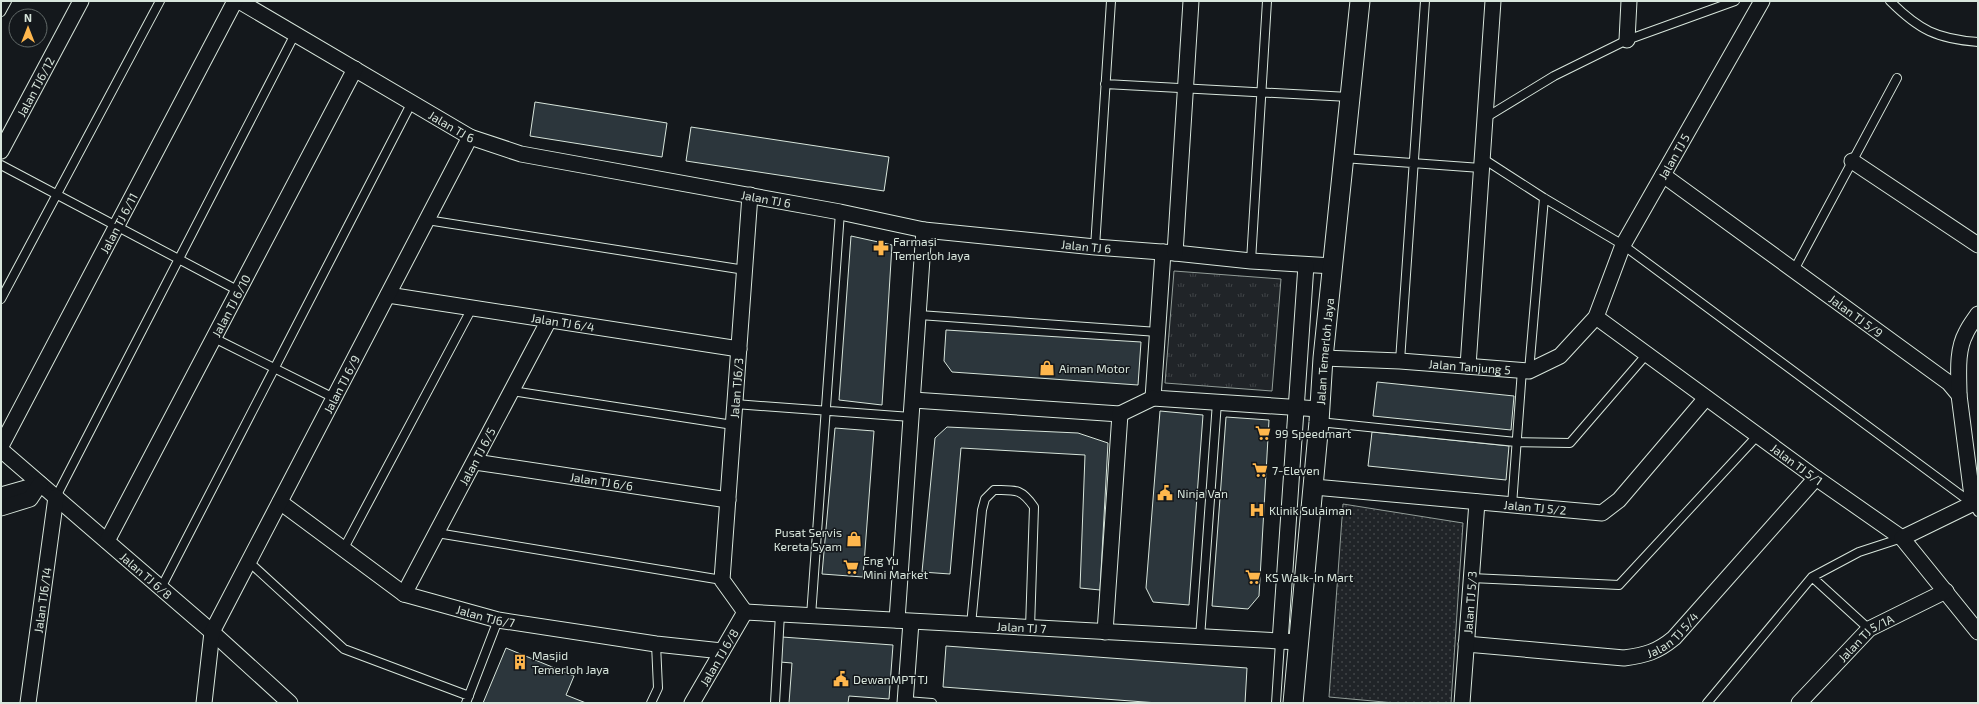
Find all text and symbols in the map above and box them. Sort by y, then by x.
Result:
north arrow [8,8,48,48]
text: N [24,11,32,24]
street label: Jalan TJ6/12 [14,54,57,119]
street label: Jalan TJ 6 [427,107,476,145]
street label: Jalan TJ 5 [1655,131,1692,181]
street label: Jalan TJ 6 [740,187,792,210]
street label: Jalan TJ 6/11 [97,190,140,256]
place label: Farmasi Temerloh Jaya [893,234,970,262]
street label: Jalan TJ 6 [1060,237,1112,255]
pharmacy icon: Farmasi Temerloh Jaya [872,239,890,257]
street label: Jalan TJ 6/10 [209,272,253,339]
street label: Jalan TJ 5/9 [1827,291,1886,340]
street label: Jalan Temerloh Jaya [1313,297,1336,405]
street label: Jalan TJ 6/4 [530,310,596,334]
street label: Jalan TJ 6/9 [320,353,362,415]
street label: Jalan Tanjung 5 [1428,356,1511,377]
street label: Jalan TJ6/3 [727,357,745,419]
shop icon: Aiman Motor [1038,359,1056,377]
place label: Aiman Motor [1059,361,1130,375]
supermarket icon: 99 Speedmart [1254,424,1272,442]
street label: Jalan TJ 6/5 [456,425,498,487]
place label: 99 Speedmart [1275,426,1352,440]
street label: Jalan TJ 5/1 [1768,440,1826,488]
supermarket icon: 7-Eleven [1251,461,1269,479]
place label: 7-Eleven [1272,463,1320,477]
street label: Jalan TJ 6/6 [569,469,634,493]
public building icon: Ninja Van [1156,484,1174,502]
place label: Ninja Van [1177,486,1228,501]
street label: Jalan TJ 5/2 [1503,497,1567,517]
hospital icon: Klinik Sulaiman [1248,501,1266,519]
place label: Klinik Sulaiman [1269,503,1352,517]
place label: Pusat Servis Kereta Syam [774,525,842,553]
shop icon: Pusat Servis Kereta Syam [845,530,863,548]
street label: Jalan TJ 6/8 [118,549,175,602]
place label: Eng Yu Mini Market [863,553,928,581]
supermarket icon: Eng Yu Mini Market [842,558,860,576]
street label: Jalan TJ6/14 [31,566,53,634]
supermarket icon: KS Walk-In Mart [1244,568,1262,586]
place label: KS Walk-In Mart [1265,570,1354,584]
street label: Jalan TJ 5/3 [1460,570,1479,634]
street label: Jalan TJ6/7 [455,602,516,629]
street label: Jalan TJ 5/4 [1645,609,1701,660]
street label: Jalan TJ 5/1A [1835,611,1896,664]
street label: Jalan TJ 7 [996,619,1047,635]
street label: Jalan TJ 6/8 [697,626,741,688]
place label: Masjid Temerloh Jaya [532,648,609,676]
building icon: Masjid Temerloh Jaya [511,653,529,671]
public building icon: DewanMPT TJ [832,670,850,688]
place label: DewanMPT TJ [853,672,928,686]

